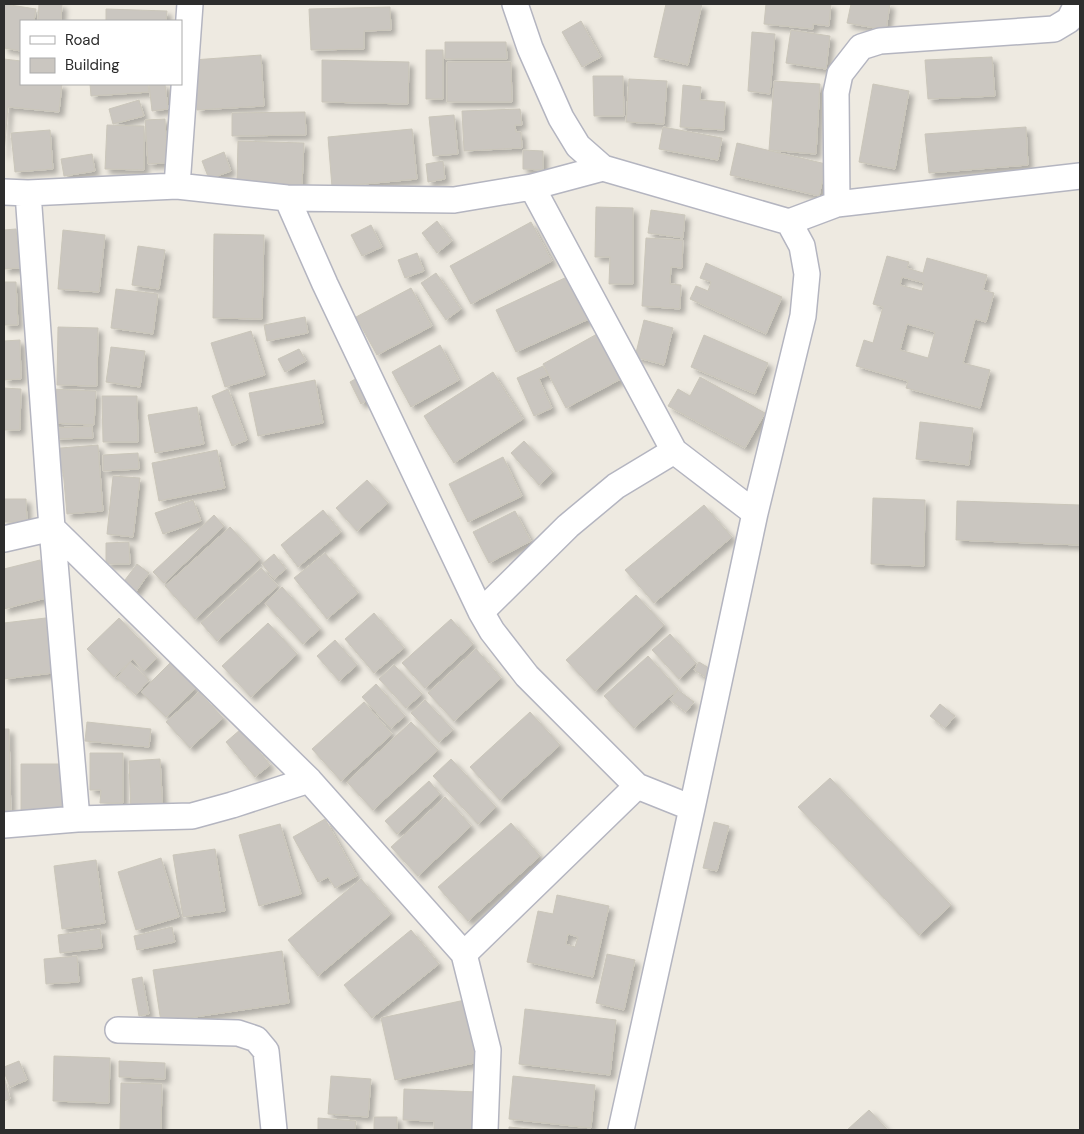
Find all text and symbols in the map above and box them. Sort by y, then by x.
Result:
legend [20,20,182,85]
text: Road [65,30,100,50]
text: Building [65,55,120,75]

